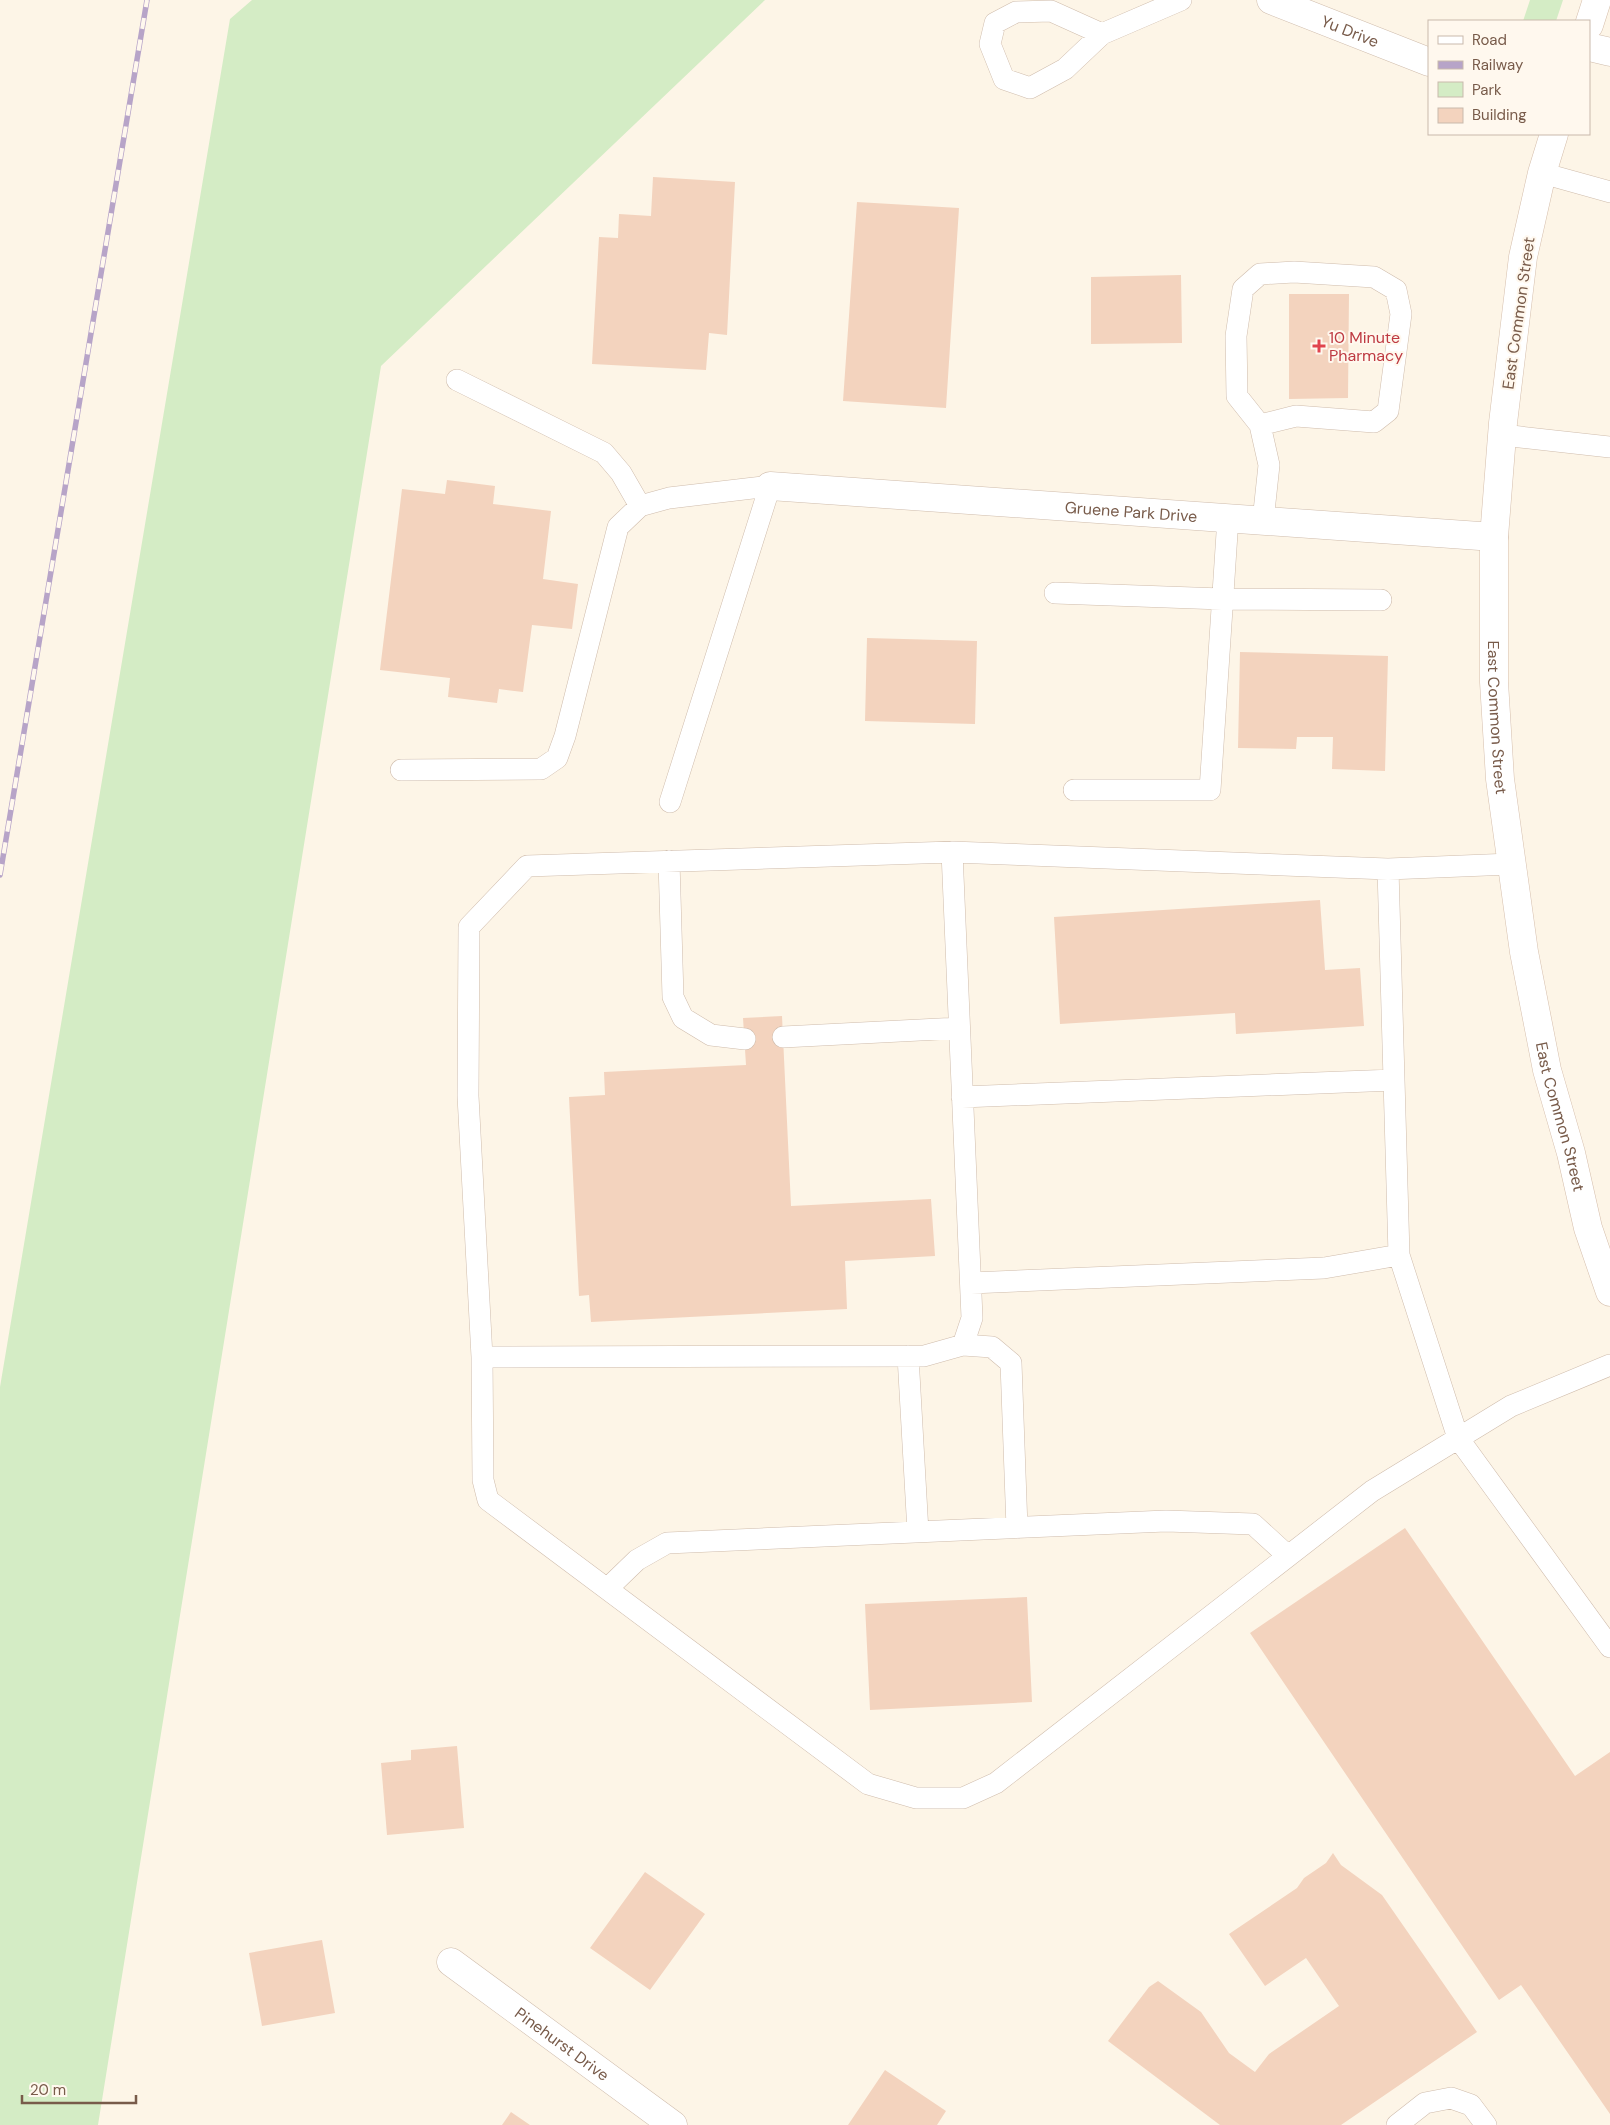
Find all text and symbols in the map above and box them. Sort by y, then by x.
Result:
street label: Yu Drive [1318,11,1382,52]
legend [1428,20,1590,135]
text: Road [1472,30,1507,50]
text: Railway [1472,55,1524,75]
text: Park [1472,80,1502,100]
text: Building [1472,105,1527,125]
street label: East Common Street [1497,236,1540,391]
place label: 10 Minute Pharmacy [1329,327,1403,366]
marker: 10 Minute Pharmacy [1313,340,1325,352]
street label: Gruene Park Drive [1064,497,1198,527]
street label: East Common Street [1483,641,1512,796]
street label: East Common Street [1531,1040,1589,1193]
street label: Pinehurst Drive [511,2003,613,2086]
scale bar [22,2072,136,2104]
text: 20 m [30,2080,66,2100]

